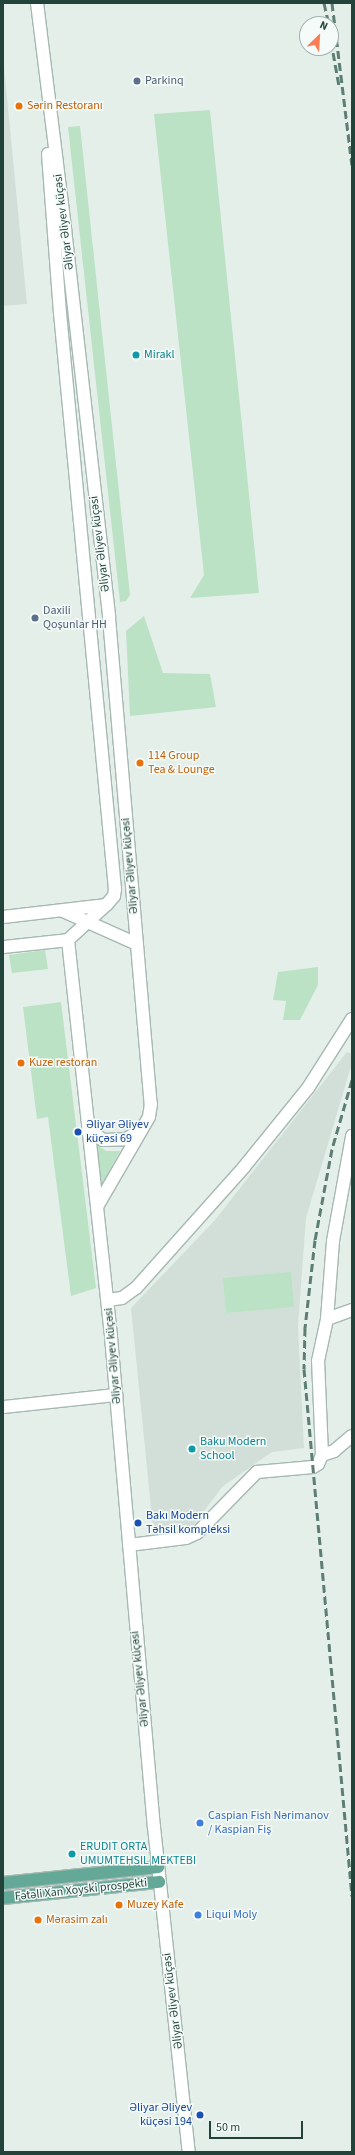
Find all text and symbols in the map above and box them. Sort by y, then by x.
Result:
north arrow [299,16,339,56]
text: N [317,17,330,34]
place label: Parkinq [145,74,184,88]
marker: Parkinq [132,76,142,86]
place label: Sərin Restoranı [27,99,103,113]
marker: Sərin Restoranı [14,101,24,111]
street label: Əliyar Əliyev küçəsi [51,173,77,271]
place label: Mirakl [144,348,175,362]
marker: Mirakl [131,350,141,360]
street label: Əliyar Əliyev küçəsi [87,495,113,593]
place label: Daxili Qoşunlar HH [43,604,107,632]
marker: Daxili Qoşunlar HH [30,613,40,623]
place label: 114 Group Tea & Lounge [148,749,215,777]
marker: 114 Group Tea & Lounge [135,758,145,768]
street label: Əliyar Əliyev küçəsi [119,817,141,915]
place label: Kuze restoran [29,1056,97,1070]
marker: Kuze restoran [16,1058,26,1068]
place label: Əliyar Əliyev küçəsi 69 [86,1118,149,1146]
marker: Əliyar Əliyev küçəsi 69 [73,1127,83,1137]
street label: Əliyar Əliyev küçəsi [102,1307,124,1405]
place label: Baku Modern School [200,1435,266,1463]
marker: Baku Modern School [187,1444,197,1454]
place label: Bakı Modern Təhsil kompleksi [146,1509,230,1537]
marker: Bakı Modern Təhsil kompleksi [133,1518,143,1528]
street label: Əliyar Əliyev küçəsi [128,1630,152,1728]
place label: Caspian Fish Nərimanov / Kaspian Fiş [208,1809,329,1837]
marker: Caspian Fish Nərimanov / Kaspian Fiş [195,1818,205,1828]
place label: ERUDIT ORTA UMUMTEHSIL MEKTEBI [80,1840,196,1868]
marker: ERUDIT ORTA UMUMTEHSIL MEKTEBI [67,1849,77,1859]
street label: Fətəli Xan Xoyski prospekti [14,1876,148,1904]
place label: Muzey Kafe [127,1898,184,1912]
marker: Muzey Kafe [114,1900,124,1910]
place label: Liqui Moly [206,1908,257,1922]
marker: Liqui Moly [193,1910,203,1920]
place label: Mərasim zalı [46,1913,108,1927]
marker: Mərasim zalı [33,1915,43,1925]
street label: Əliyar Əliyev küçəsi [160,1952,186,2050]
place label: Əliyar Əliyev küçəsi 194 [129,2101,192,2129]
marker: Əliyar Əliyev küçəsi 194 [195,2110,205,2120]
scale bar [211,2113,305,2139]
text: 50 m [216,2119,240,2136]

